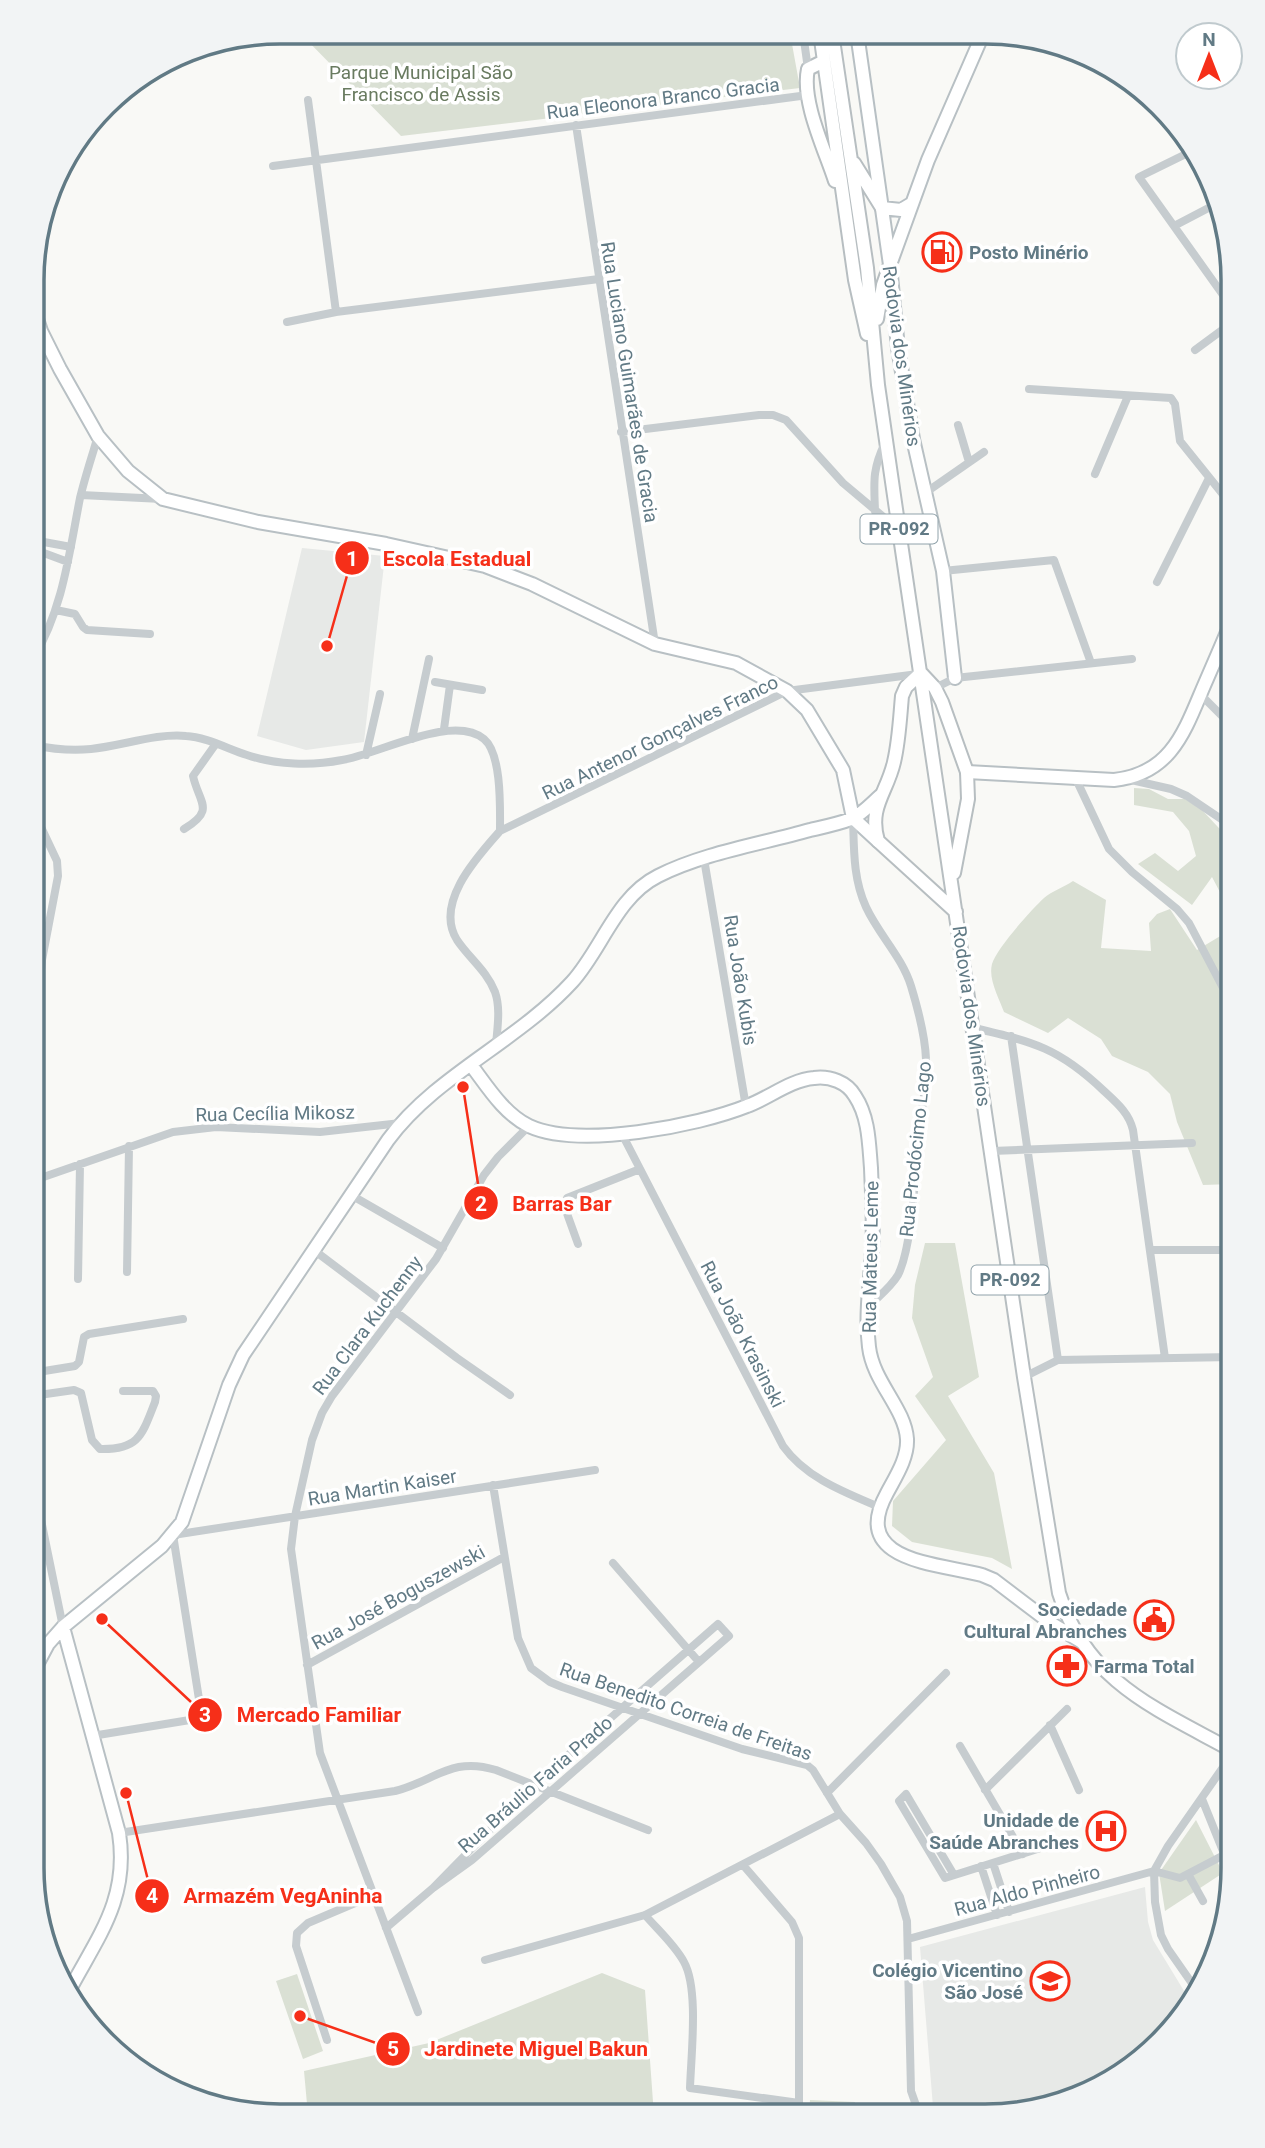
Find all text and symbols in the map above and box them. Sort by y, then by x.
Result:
north arrow [1174,21,1244,91]
text: N [1202,28,1216,51]
park label: Parque Municipal São Francisco de Assis [329,61,513,106]
street label: Rua Eleonora Branco Gracia [545,73,781,124]
fuel station icon: Posto Minério [921,231,963,273]
street label: Rua Luciano Guimarães de Gracia [596,240,663,524]
place label: Posto Minério [969,241,1089,264]
street label: Rodovia dos Minérios [877,264,926,448]
road number: PR-092 [860,514,937,544]
callout: Escola Estadual [334,537,546,579]
text: 1 [346,547,358,571]
text: Escola Estadual [383,547,531,571]
street label: Rua Antenor Gonçalves Franco [538,670,782,805]
street label: Rua João Kubis [719,913,762,1047]
street label: Rodovia dos Minérios [947,924,996,1108]
street label: Rua Prodócimo Lago [895,1060,936,1238]
street label: Rua Cecília Mikosz [195,1101,355,1126]
street label: Rua Mateus Leme [858,1181,883,1333]
callout: Barras Bar [464,1182,626,1224]
text: 2 [475,1192,487,1216]
text: Barras Bar [512,1192,612,1216]
street label: Rua Clara Kuchenny [308,1251,427,1399]
street label: Rua João Krasinski [696,1257,790,1412]
road number: PR-092 [972,1266,1048,1294]
street label: Rua Martin Kaiser [306,1464,459,1511]
street label: Rua José Boguszewski [308,1540,489,1655]
place label: Sociedade Cultural Abranches [964,1598,1127,1643]
public building icon: Sociedade Cultural Abranches [1133,1599,1175,1641]
pharmacy icon: Farma Total [1046,1645,1088,1687]
place label: Farma Total [1094,1655,1195,1678]
street label: Rua Benedito Correia de Freitas [557,1657,815,1766]
callout: Mercado Familiar [187,1694,415,1736]
text: 3 [199,1703,211,1727]
text: Mercado Familiar [237,1703,402,1727]
street label: Rua Bráulio Faria Prado [453,1711,617,1858]
place label: Unidade de Saúde Abranches [929,1809,1079,1854]
hospital icon: Unidade de Saúde Abranches [1085,1810,1127,1852]
street label: Rua Aldo Pinheiro [952,1860,1102,1921]
callout: Armazém VegAninha [135,1875,397,1917]
text: 4 [146,1884,158,1908]
text: Armazém VegAninha [184,1884,382,1908]
place label: Colégio Vicentino São José [872,1959,1023,2004]
school or university icon: Colégio Vicentino São José [1029,1960,1071,2002]
callout: Jardinete Miguel Bakun [375,2028,662,2070]
text: 5 [387,2037,399,2061]
text: Jardinete Miguel Bakun [424,2037,648,2061]

